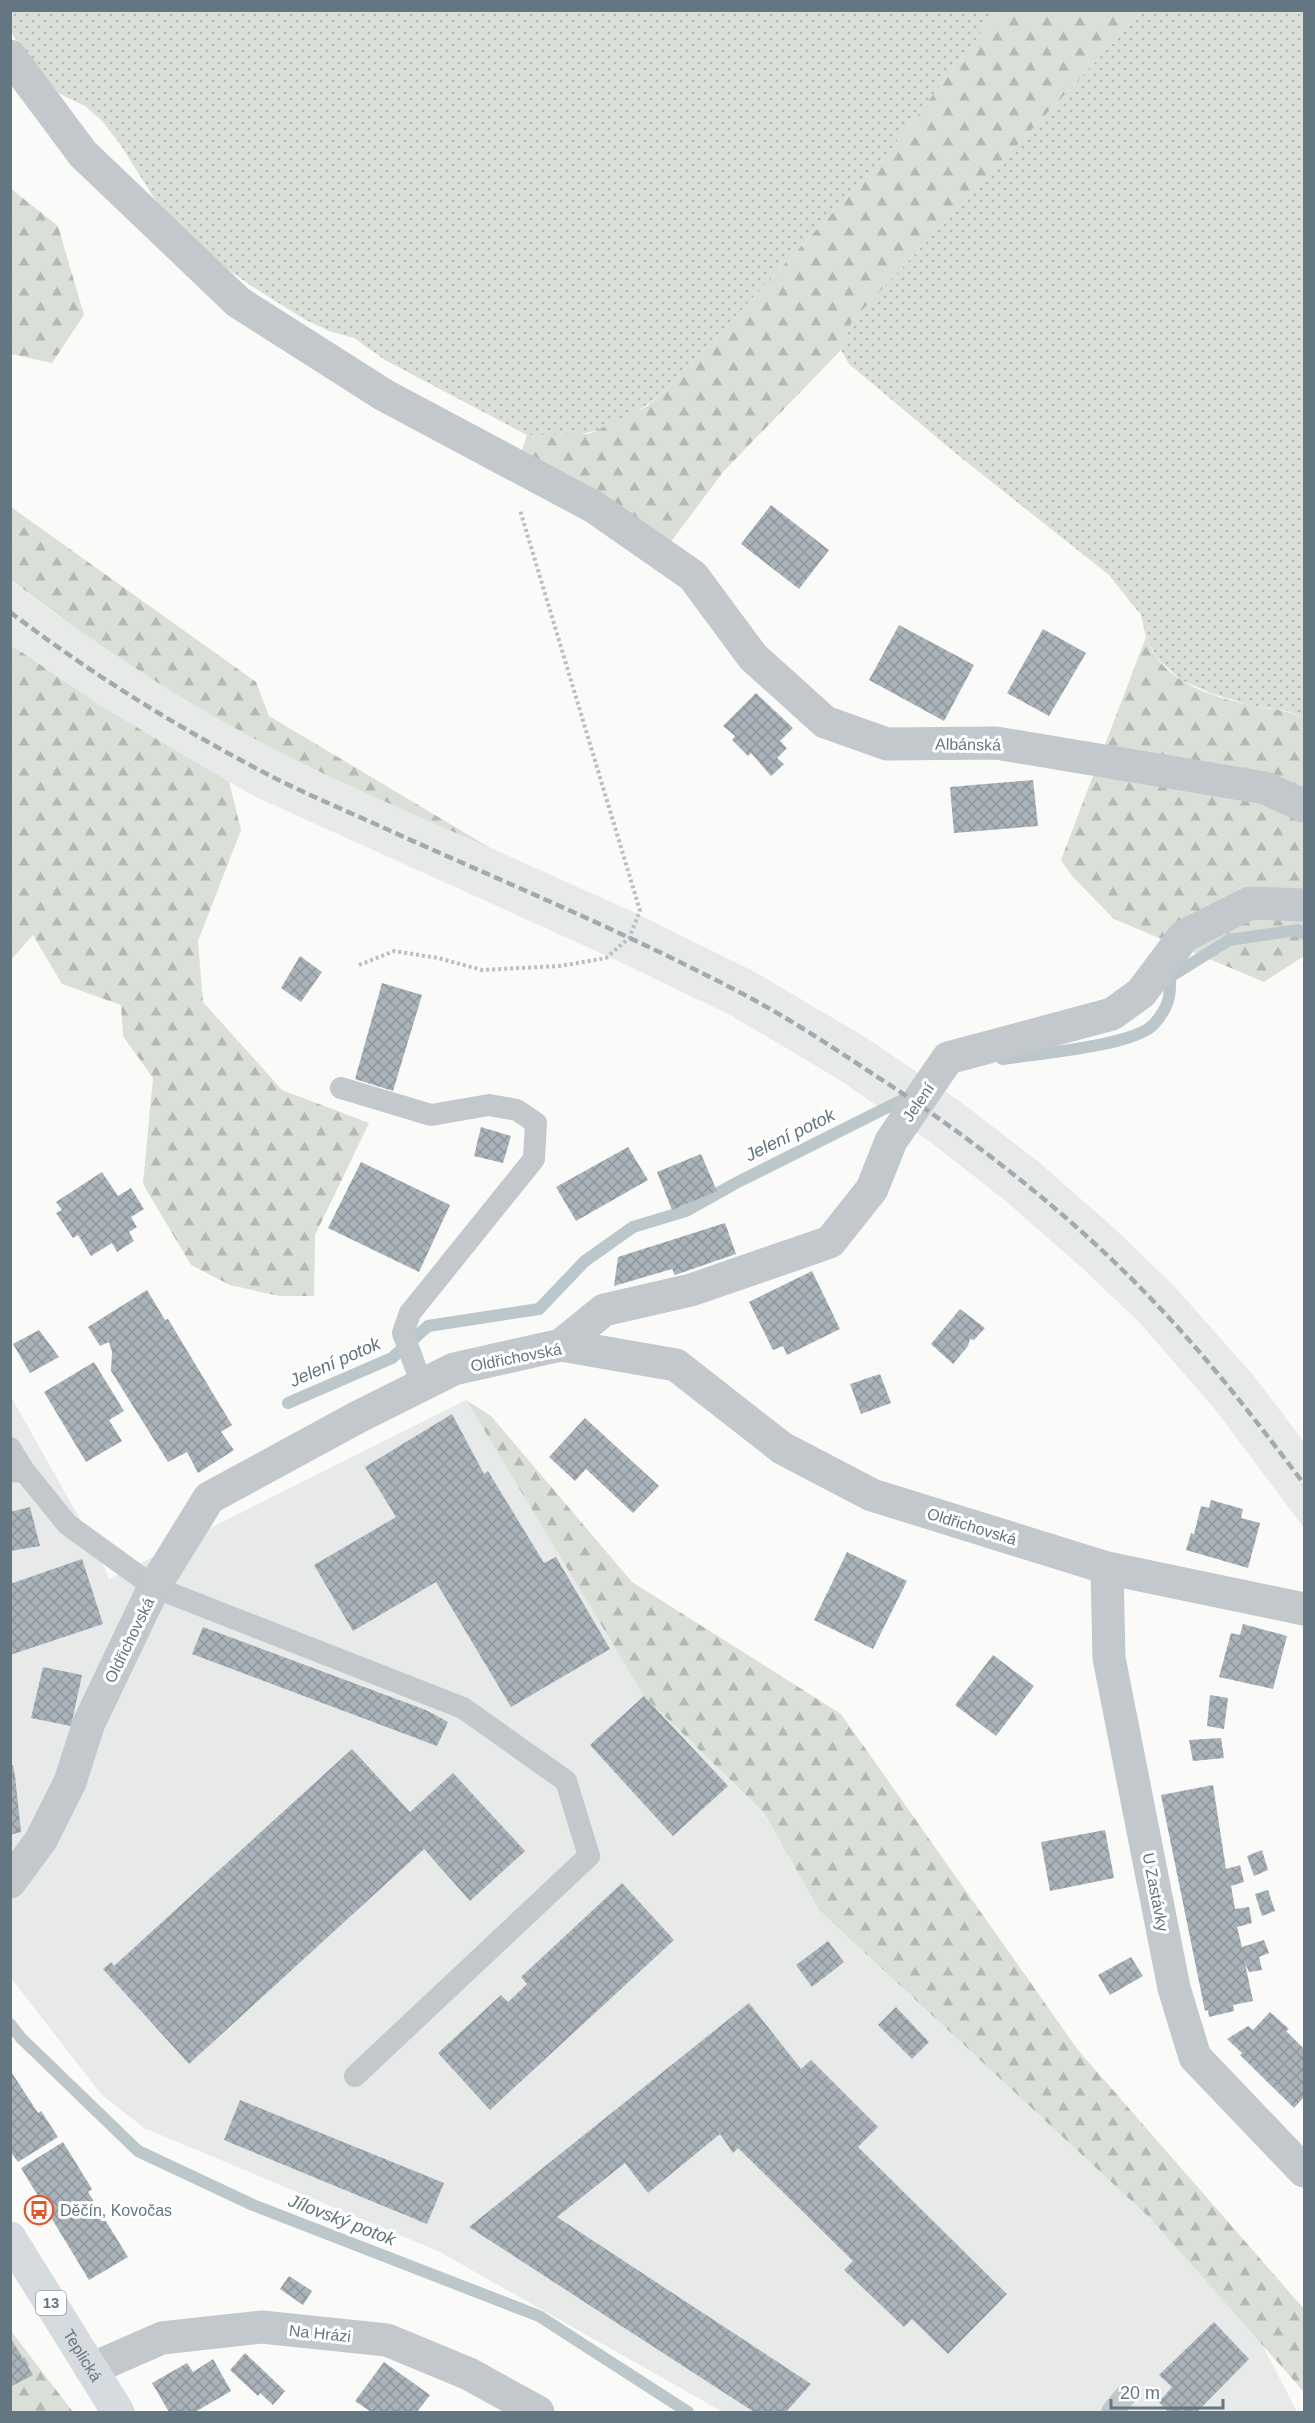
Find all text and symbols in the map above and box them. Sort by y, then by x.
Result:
street label: Albánská [935,735,1001,754]
street label: Jelení [899,1079,938,1125]
water label: Jelení potok [741,1104,839,1166]
water label: Jelení potok [286,1333,384,1391]
street label: Oldřichovská [469,1340,563,1375]
street label: Oldřichovská [925,1505,1019,1548]
street label: Oldřichovská [102,1595,157,1686]
street label: U Zastávky [1140,1851,1171,1933]
water label: Jílovský potok [285,2190,399,2250]
bus stop icon: Děčín, Kovočas [23,2194,55,2226]
place label: Děčín, Kovočas [60,2202,172,2219]
road number: 13 [36,2291,66,2315]
street label: Na Hrázi [288,2322,352,2345]
street label: Teplická [60,2326,105,2385]
scale bar [1111,2372,1224,2410]
text: 20 m [1120,2383,1160,2403]

